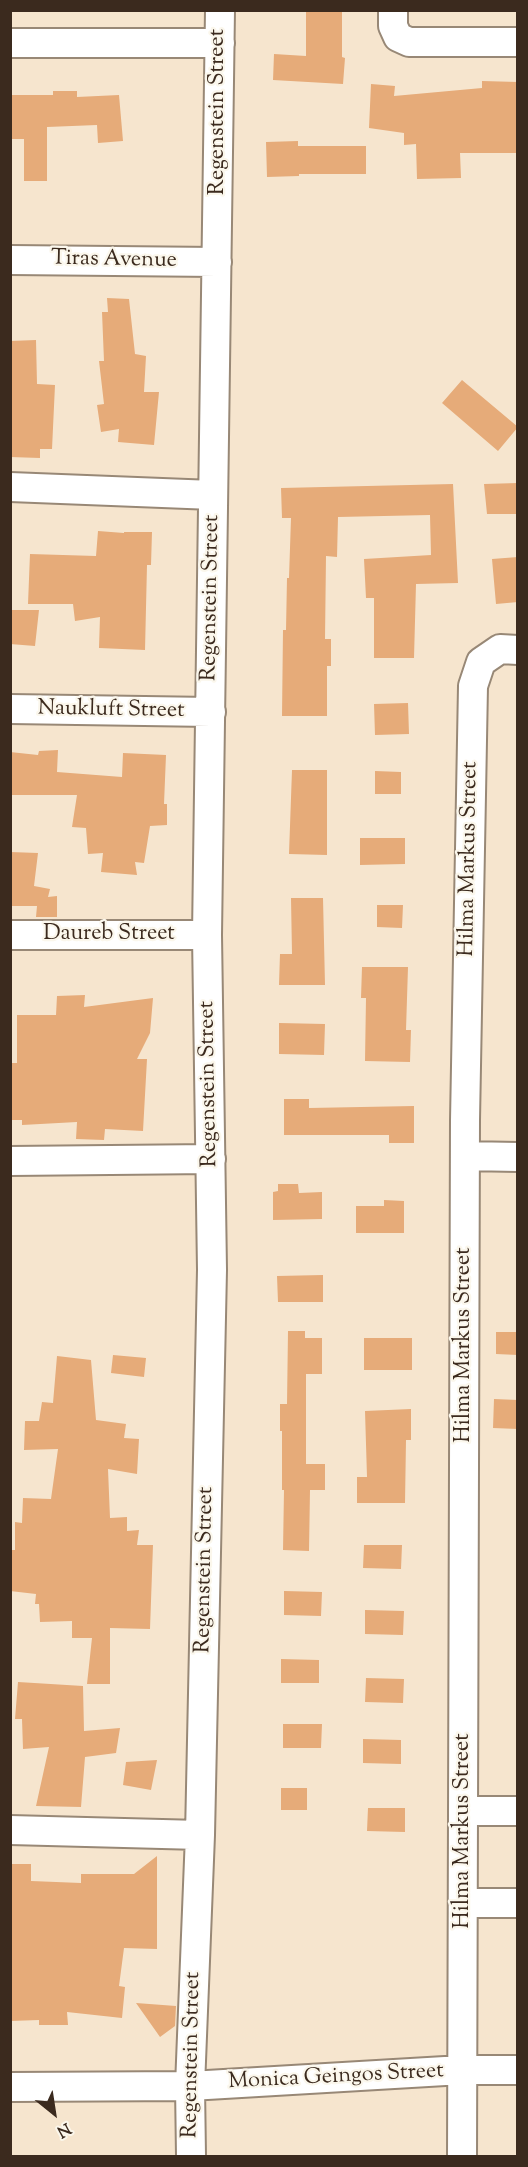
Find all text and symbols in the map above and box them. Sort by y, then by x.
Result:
street label: Regenstein Street [206,29,232,195]
street label: Tiras Avenue [51,247,177,275]
street label: Regenstein Street [197,515,227,681]
street label: Naukluft Street [37,697,185,725]
street label: Hilma Markus Street [455,761,485,957]
street label: Daureb Street [43,922,175,948]
street label: Regenstein Street [195,1001,225,1167]
street label: Hilma Markus Street [452,1247,478,1443]
street label: Regenstein Street [191,1487,221,1653]
street label: Hilma Markus Street [451,1733,477,1929]
street label: Regenstein Street [178,1972,208,2138]
street label: Monica Geingos Street [228,2059,444,2097]
north arrow [24,2083,84,2143]
text: N [52,2116,75,2142]

